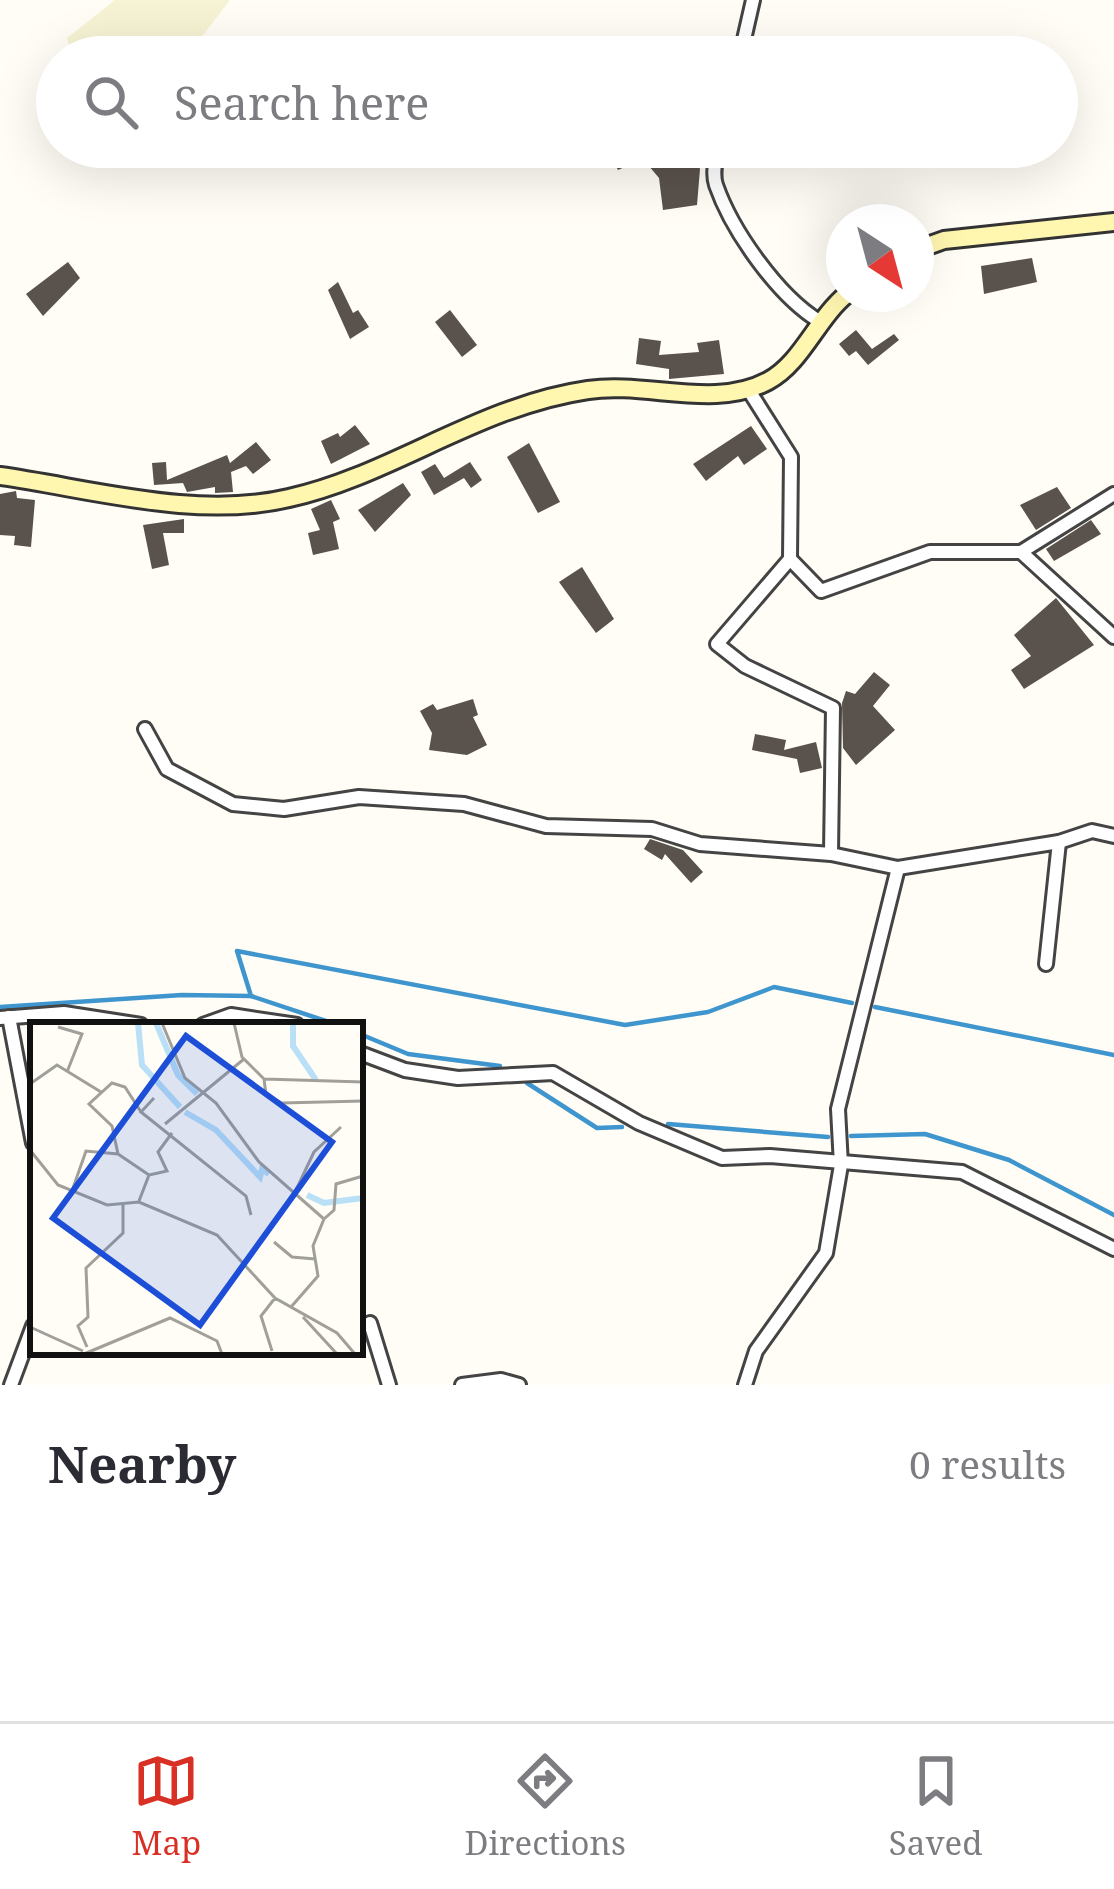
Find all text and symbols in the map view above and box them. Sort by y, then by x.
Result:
search box [36,36,1078,168]
icon: search [78,69,144,135]
text: Search here [174,72,429,133]
north arrow [826,204,934,312]
inset map [30,1022,363,1355]
text: Nearby [48,1428,236,1498]
text: 0 results [909,1437,1066,1490]
tab: Map [132,1748,201,1865]
tab: Directions [464,1748,626,1865]
tab: Saved [889,1748,982,1865]

